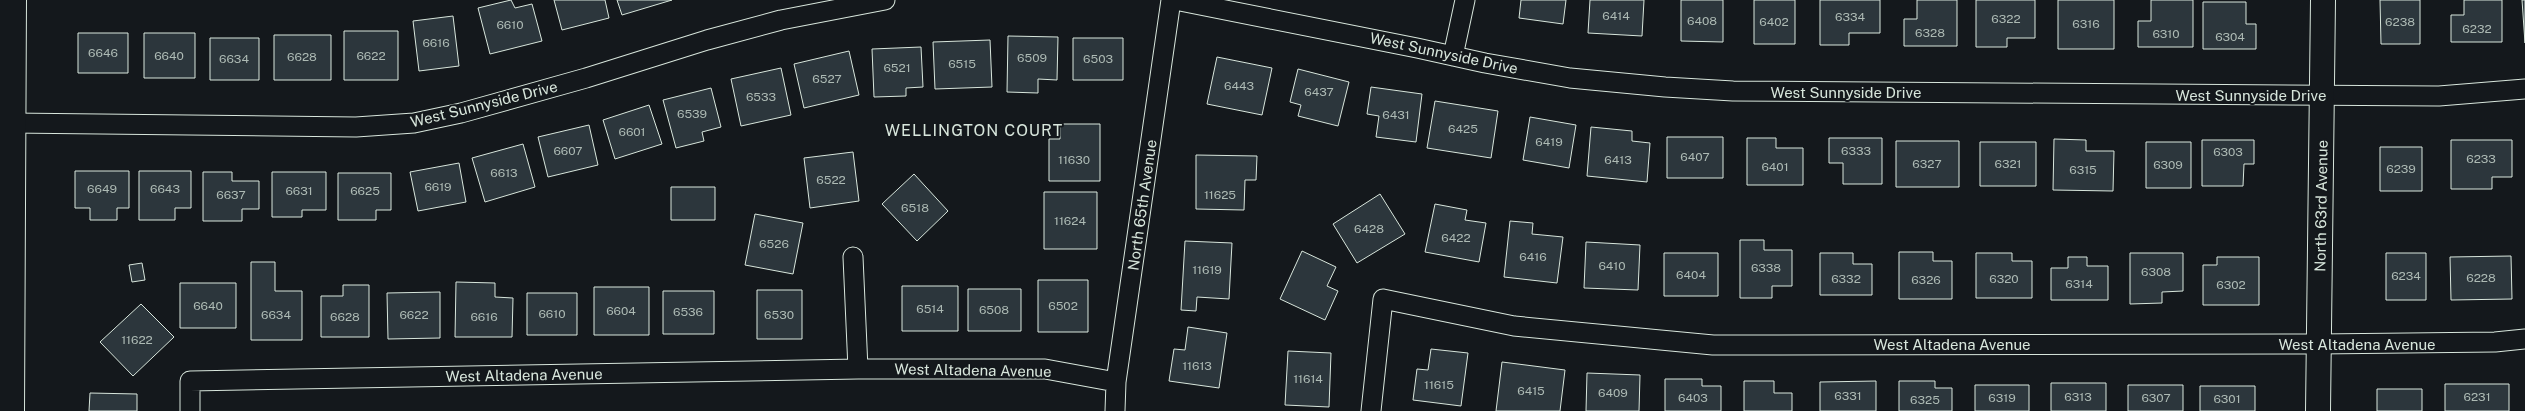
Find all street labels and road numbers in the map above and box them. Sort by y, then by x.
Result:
street label: West Sunnyside Drive [1368,29,1520,77]
street label: West Sunnyside Drive [409,77,559,131]
street label: West Sunnyside Drive [1771,84,1921,101]
street label: West Sunnyside Drive [2176,87,2326,104]
street label: North 65th Avenue [1124,138,1160,272]
street label: North 63rd Avenue [2311,140,2331,272]
street label: West Altadena Avenue [1873,336,2031,353]
street label: West Altadena Avenue [2278,336,2436,353]
street label: West Altadena Avenue [894,360,1052,380]
street label: West Altadena Avenue [445,365,603,385]

